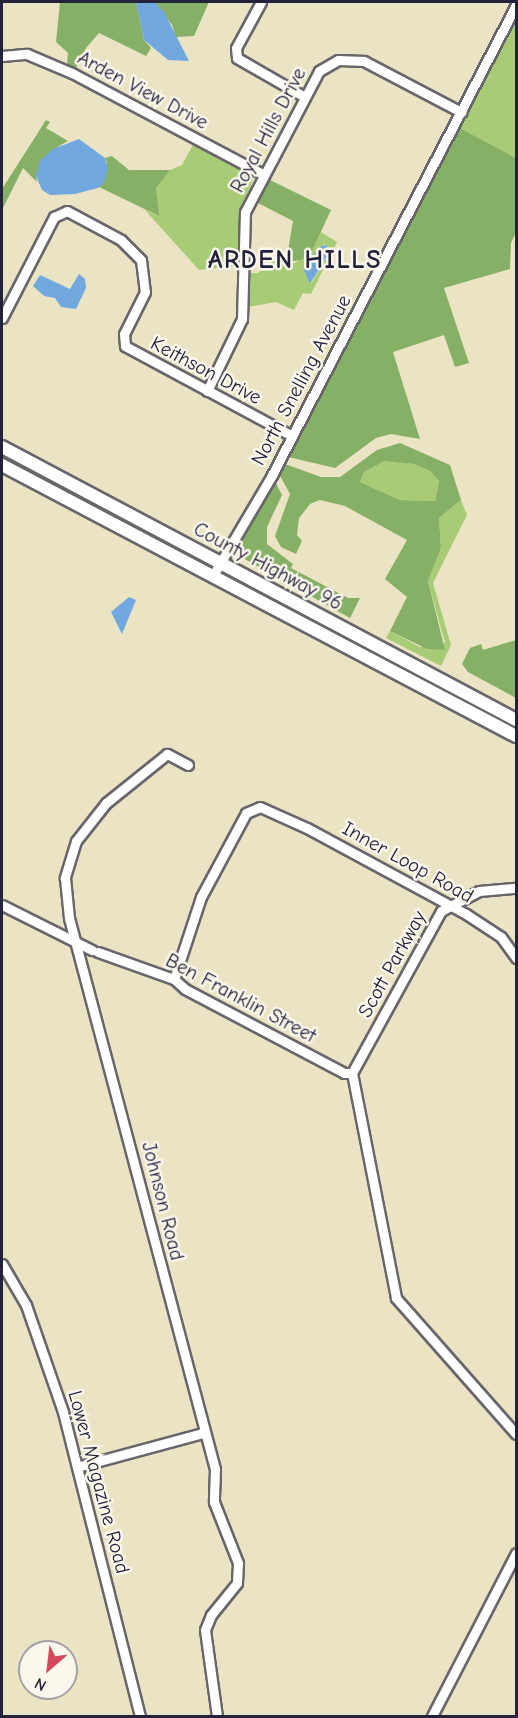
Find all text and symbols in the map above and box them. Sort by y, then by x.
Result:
street label: Arden View Drive [74,46,212,134]
street label: Royal Hills Drive [225,63,311,197]
district label: ARDEN HILLS [208,245,382,277]
street label: North Snelling Avenue [246,291,356,469]
street label: Keithson Drive [147,331,265,409]
street label: County Highway 96 [190,517,346,615]
street label: Inner Loop Road [338,816,478,908]
street label: Scott Parkway [353,906,431,1022]
street label: Ben Franklin Street [162,948,320,1048]
street label: Johnson Road [137,1139,189,1263]
street label: Lower Magazine Road [63,1388,135,1576]
north arrow [18,1640,78,1700]
text: N [32,1674,49,1695]

